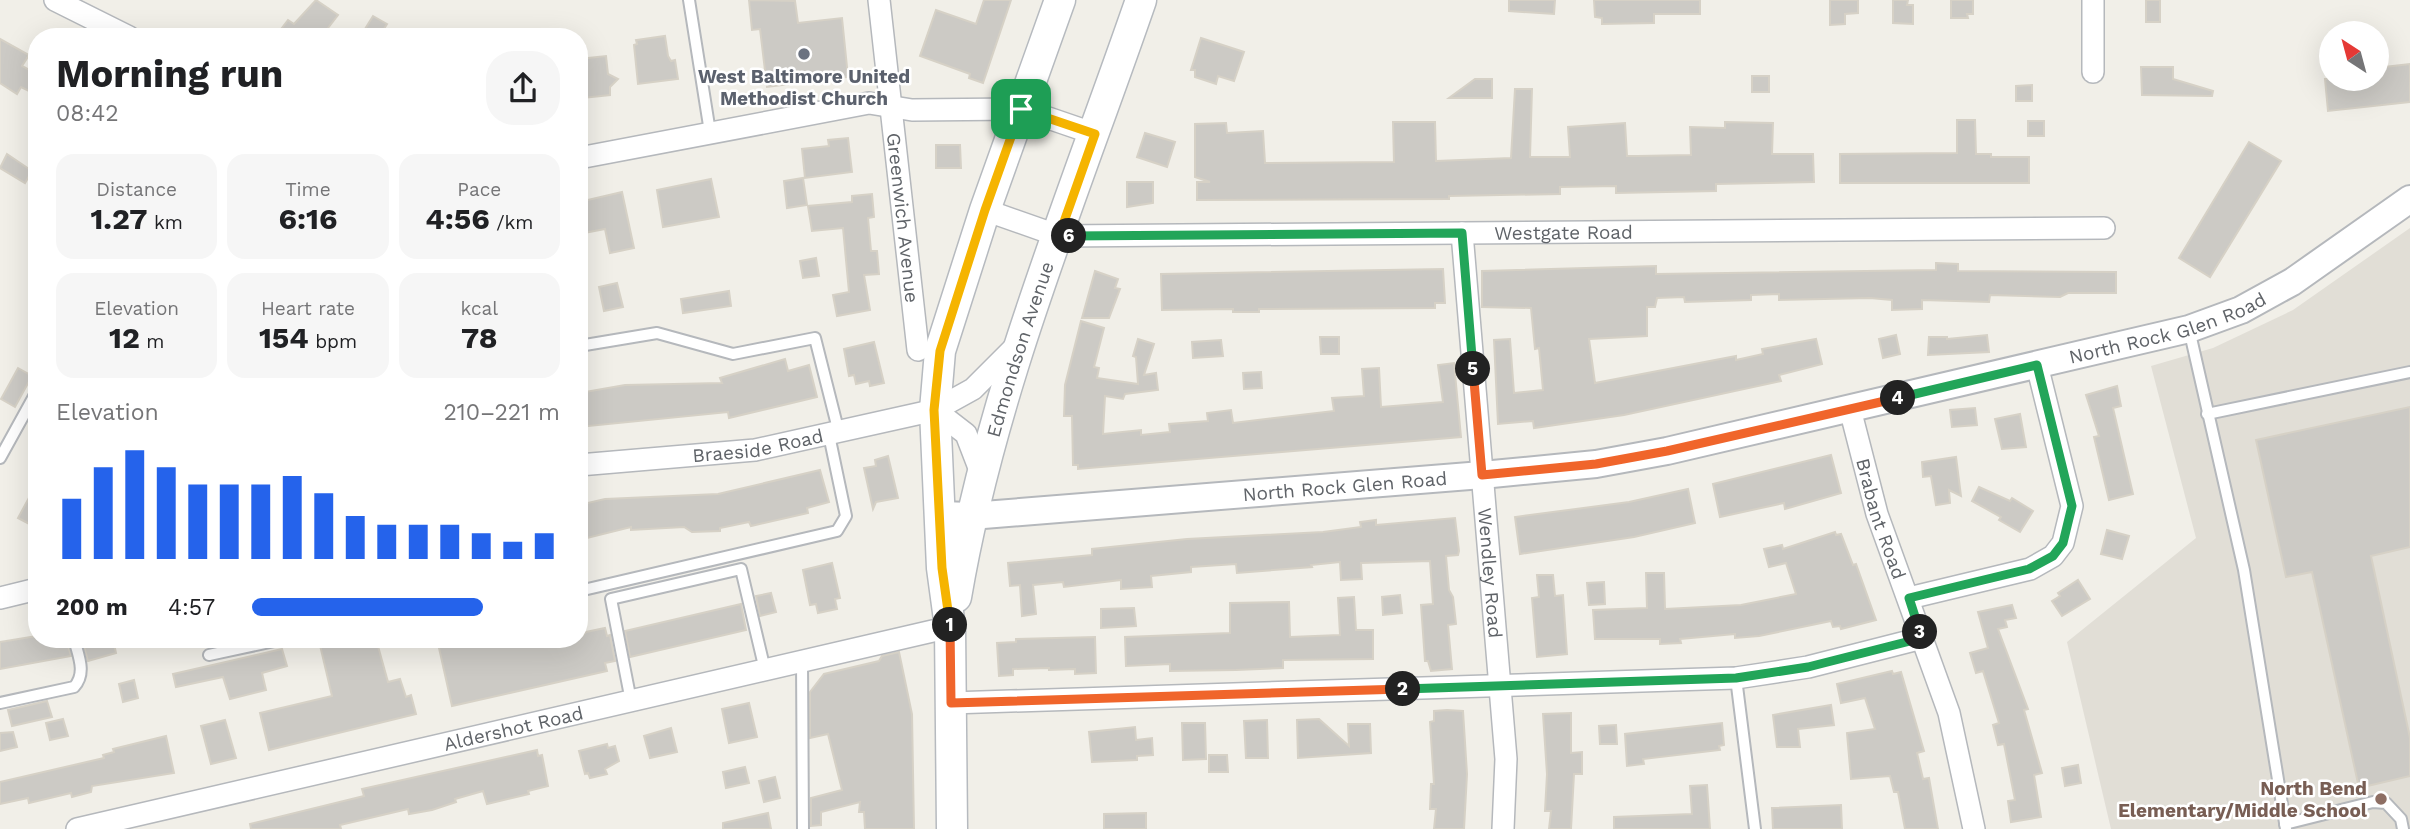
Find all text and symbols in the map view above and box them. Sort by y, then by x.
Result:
north arrow [2319,21,2389,91]
map controls [2319,21,2389,91]
marker: West Baltimore United Methodist Church [796,46,812,62]
button: share [486,51,560,125]
text: Morning run [56,52,283,96]
place label: West Baltimore United Methodist Church [698,65,910,110]
pin [991,79,1051,139]
icon: arrive [1002,90,1040,128]
text: 08:42 [56,100,119,127]
street label: Greenwich Avenue [882,131,924,304]
text: Distance [96,178,177,201]
text: Time [285,178,331,201]
text: Pace [457,178,501,201]
text: 1.27 [90,201,148,236]
text: 6:16 [279,201,337,236]
text: 4:56 [425,201,490,236]
text: km [148,211,183,234]
text: /km [490,211,533,234]
pin: 6 [1052,218,1086,254]
street label: Westgate Road [1494,220,1633,244]
text: 6 [1063,224,1074,247]
street label: Edmondson Avenue [981,258,1058,440]
street label: North Rock Glen Road [2067,287,2270,368]
text: Elevation [94,297,179,320]
text: Heart rate [261,297,355,320]
text: kcal [461,297,498,320]
text: 12 [109,320,140,355]
text: 154 [259,320,309,355]
text: 78 [461,320,498,355]
text: m [140,330,164,353]
text: bpm [309,330,357,353]
pin: 5 [1456,352,1490,386]
text: 5 [1467,357,1478,380]
pin: 4 [1881,380,1916,416]
text: 4 [1891,386,1904,409]
text: Elevation [56,399,159,426]
text: 210–221 m [443,399,560,426]
street label: Braeside Road [691,424,825,467]
street label: Brabant Road [1852,456,1911,582]
street label: North Rock Glen Road [1242,466,1448,506]
street label: Wendley Road [1474,507,1507,639]
text: 200 m [56,594,128,621]
text: 4:57 [168,594,215,621]
pin: 1 [932,608,968,642]
text: 1 [945,613,954,636]
pin: 3 [1902,614,1938,650]
text: 3 [1914,620,1925,643]
pin: 2 [1386,672,1420,706]
text: 2 [1397,677,1408,700]
street label: Aldershot Road [441,701,585,755]
place label: North Bend Elementary/Middle School [2118,777,2368,822]
marker: North Bend Elementary/Middle School [2373,791,2389,807]

